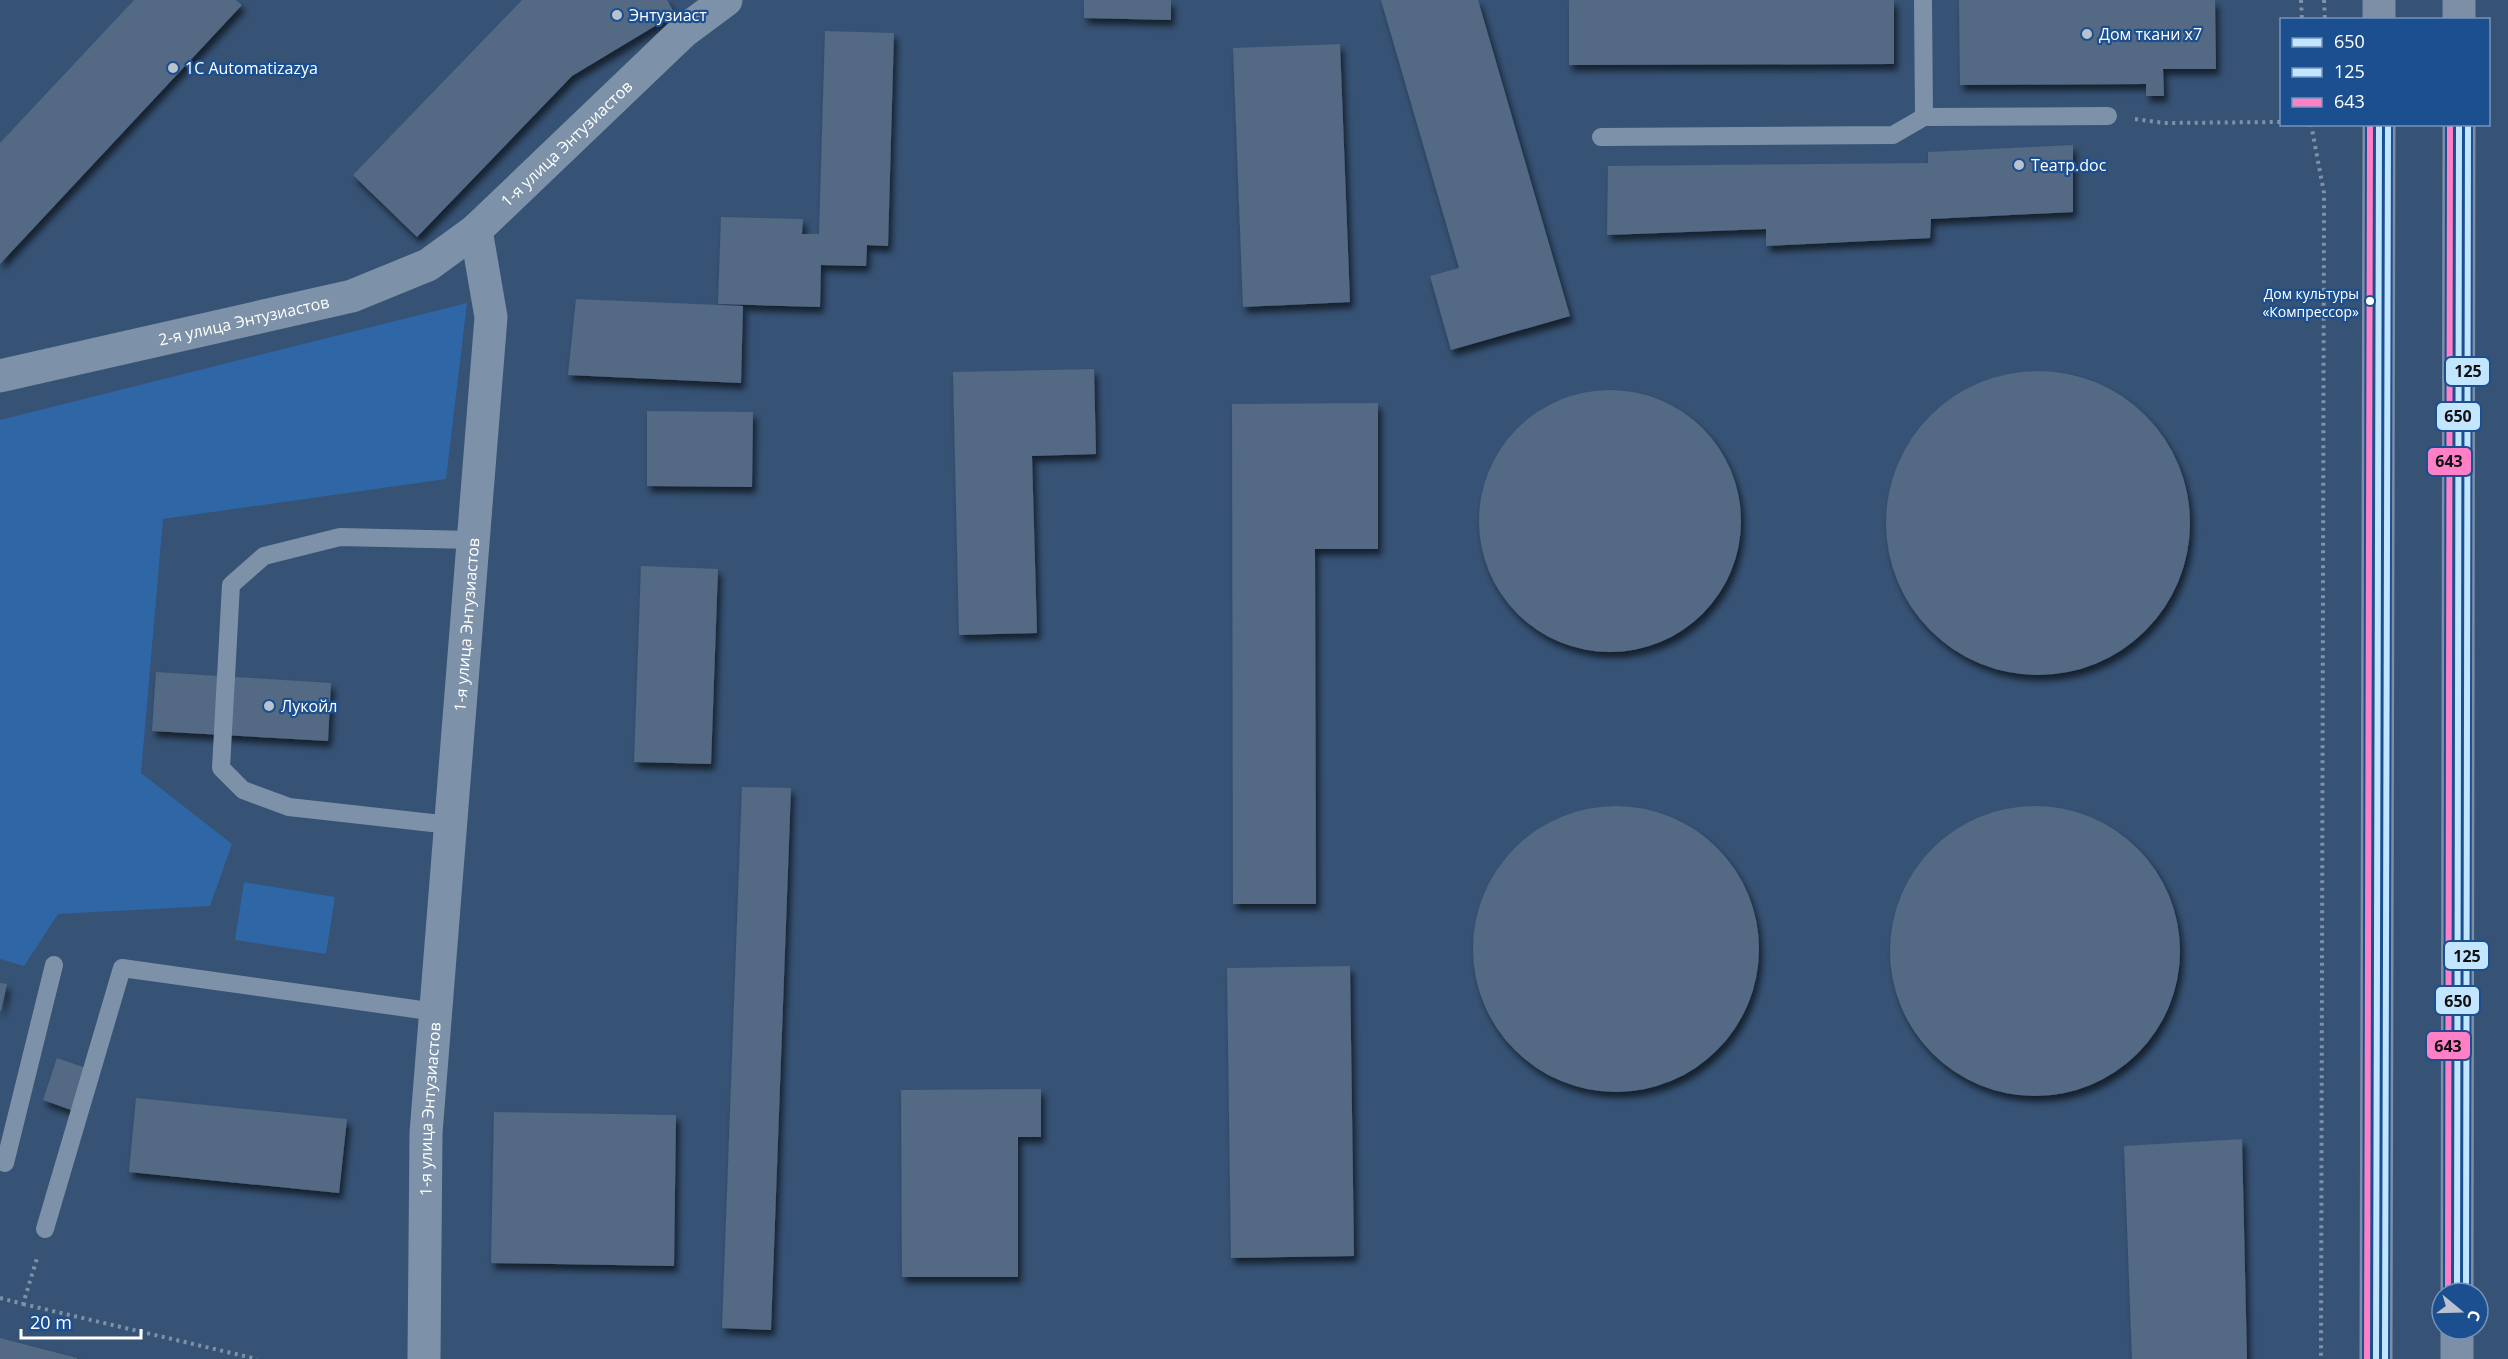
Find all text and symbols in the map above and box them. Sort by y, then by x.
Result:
place label: Энтузиаст [629,4,707,26]
marker: Энтузиаст [610,8,624,22]
legend [2280,18,2490,126]
place label: Дом ткани x7 [2099,23,2202,45]
marker: Дом ткани x7 [2080,27,2094,41]
text: 650 [2334,29,2365,53]
place label: 1C Automatizazya [185,57,318,79]
text: 125 [2334,59,2365,83]
marker: 1C Automatizazya [166,61,180,75]
street label: 1-я улица Энтузиастов [496,75,637,212]
text: 643 [2334,89,2365,113]
place label: Театр.doc [2031,154,2107,176]
marker: Театр.doc [2012,158,2026,172]
place label: Дом культуры «Компрессор» [2262,284,2359,321]
street label: 2-я улица Энтузиастов [156,291,331,351]
marker: Дом культуры «Компрессор» [2364,295,2376,307]
line badge: 125 [2445,357,2490,386]
text: 125 [2454,360,2482,382]
line badge: 650 [2436,402,2481,431]
text: 650 [2444,405,2472,427]
line badge: 643 [2427,447,2472,476]
text: 643 [2435,450,2463,472]
street label: 1-я улица Энтузиастов [449,537,484,712]
place label: Лукойл [281,695,337,717]
marker: Лукойл [262,699,276,713]
line badge: 125 [2444,941,2489,970]
text: 125 [2453,945,2481,967]
line badge: 650 [2435,986,2480,1015]
text: 650 [2444,990,2472,1012]
street label: 1-я улица Энтузиастов [414,1021,446,1196]
line badge: 643 [2426,1031,2471,1060]
text: 643 [2434,1035,2462,1057]
north arrow [2430,1281,2490,1341]
scale bar [21,1302,141,1340]
text: С [2462,1307,2486,1324]
text: 20 m [30,1310,72,1334]

